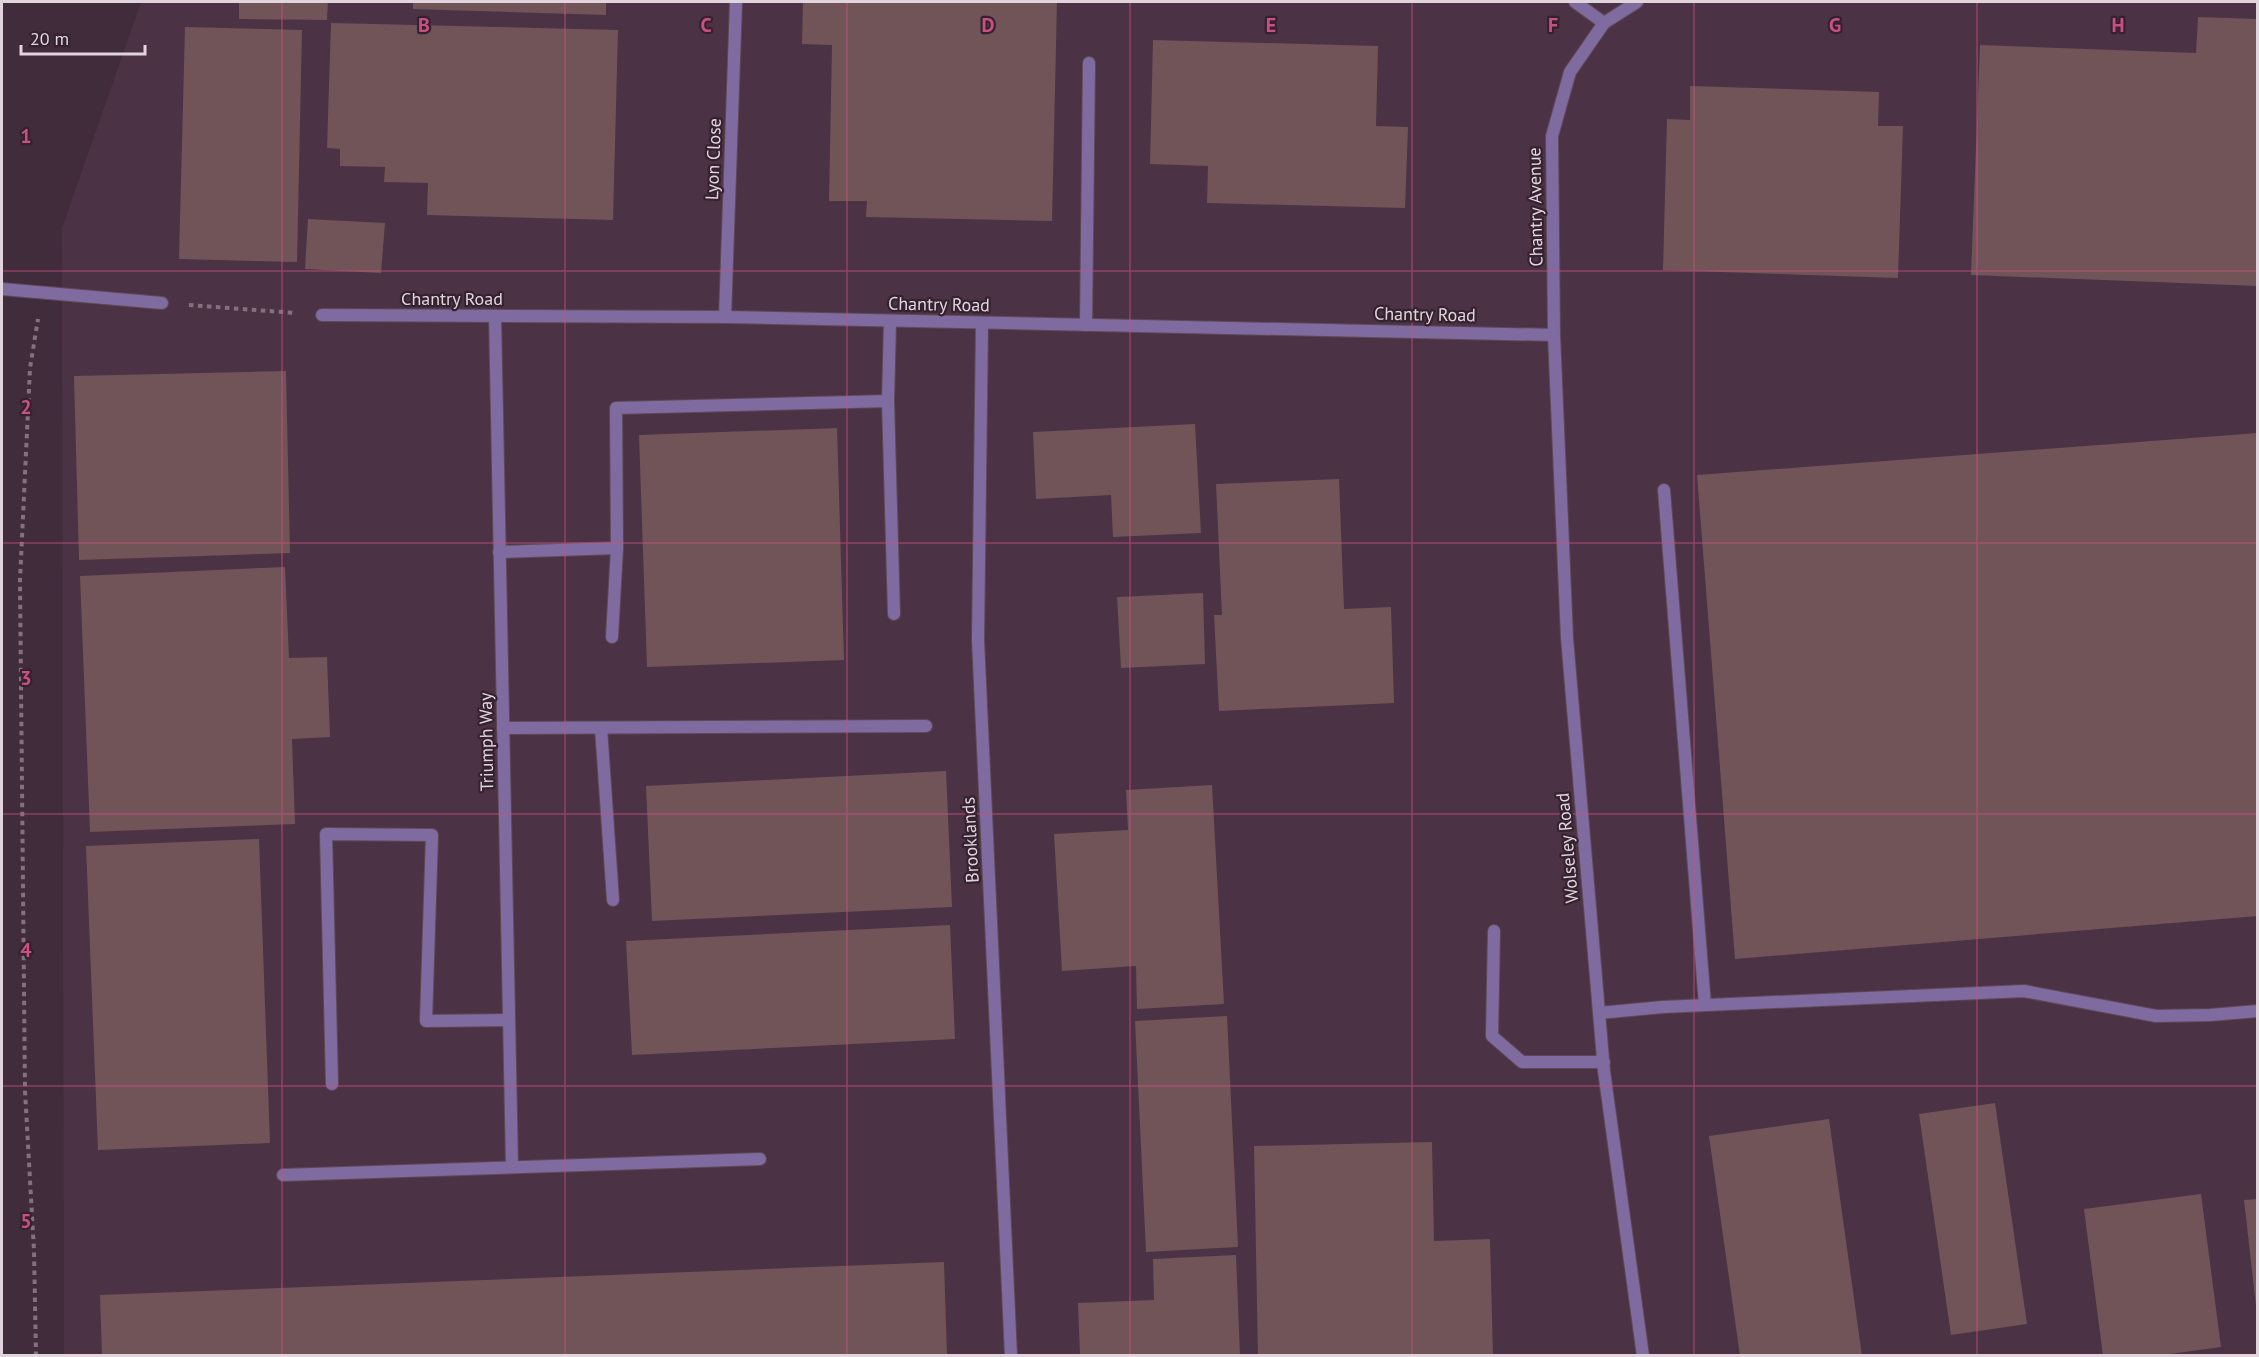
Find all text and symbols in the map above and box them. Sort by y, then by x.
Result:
text: B [418,12,430,38]
text: C [700,12,712,38]
text: D [982,12,995,38]
text: E [1266,12,1276,38]
text: F [1548,12,1558,38]
text: G [1829,12,1841,38]
text: H [2111,12,2125,38]
scale bar [21,18,146,56]
text: 20 m [30,27,69,50]
street label: Lyon Close [700,118,726,200]
text: 1 [20,123,32,149]
street label: Chantry Avenue [1522,147,1548,267]
street label: Chantry Road [401,287,503,310]
street label: Chantry Road [888,292,990,316]
street label: Chantry Road [1374,302,1476,326]
text: 2 [20,394,32,420]
text: 3 [20,665,32,691]
street label: Triumph Way [474,692,498,792]
street label: Wolseley Road [1551,792,1583,904]
street label: Brooklands [956,797,984,883]
text: 4 [20,937,32,963]
text: 5 [20,1208,32,1234]

